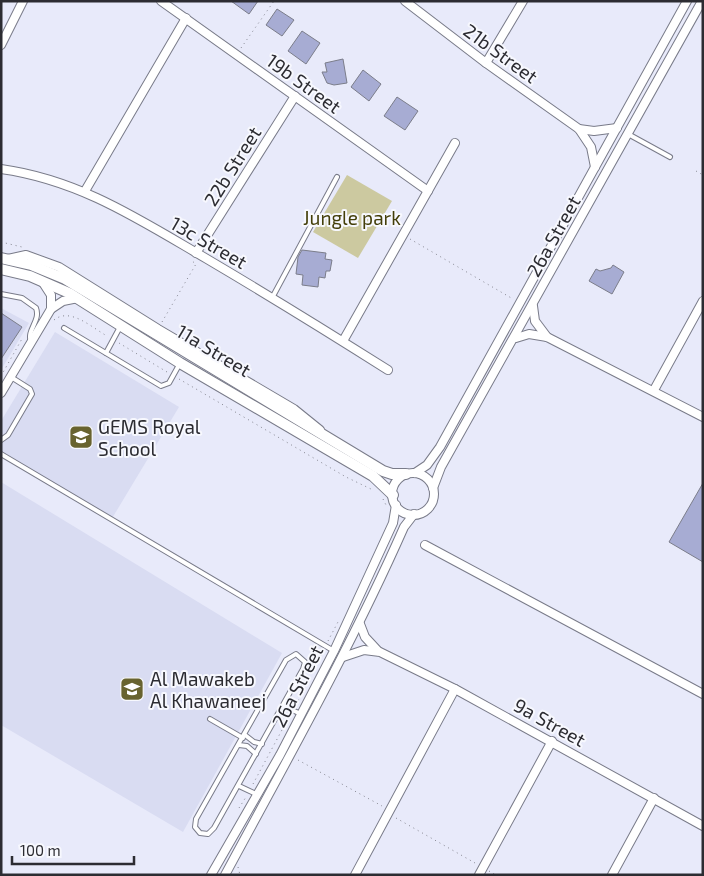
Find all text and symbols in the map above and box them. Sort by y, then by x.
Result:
street label: 21b Street [459,18,543,88]
street label: 19b Street [262,48,346,118]
street label: 22b Street [199,122,265,210]
street label: 26a Street [521,191,585,281]
park label: Jungle park [303,206,401,229]
street label: 13c Street [167,211,251,273]
street label: 11a Street [173,319,255,381]
place label: GEMS Royal School [98,415,201,460]
school or university icon: GEMS Royal School [68,424,94,450]
street label: 26a Street [267,641,327,731]
place label: Al Mawakeb Al Khawaneej [150,667,266,712]
school or university icon: Al Mawakeb Al Khawaneej [119,676,145,702]
street label: 9a Street [510,693,590,751]
scale bar [12,834,135,866]
text: 100 m [20,841,61,859]

